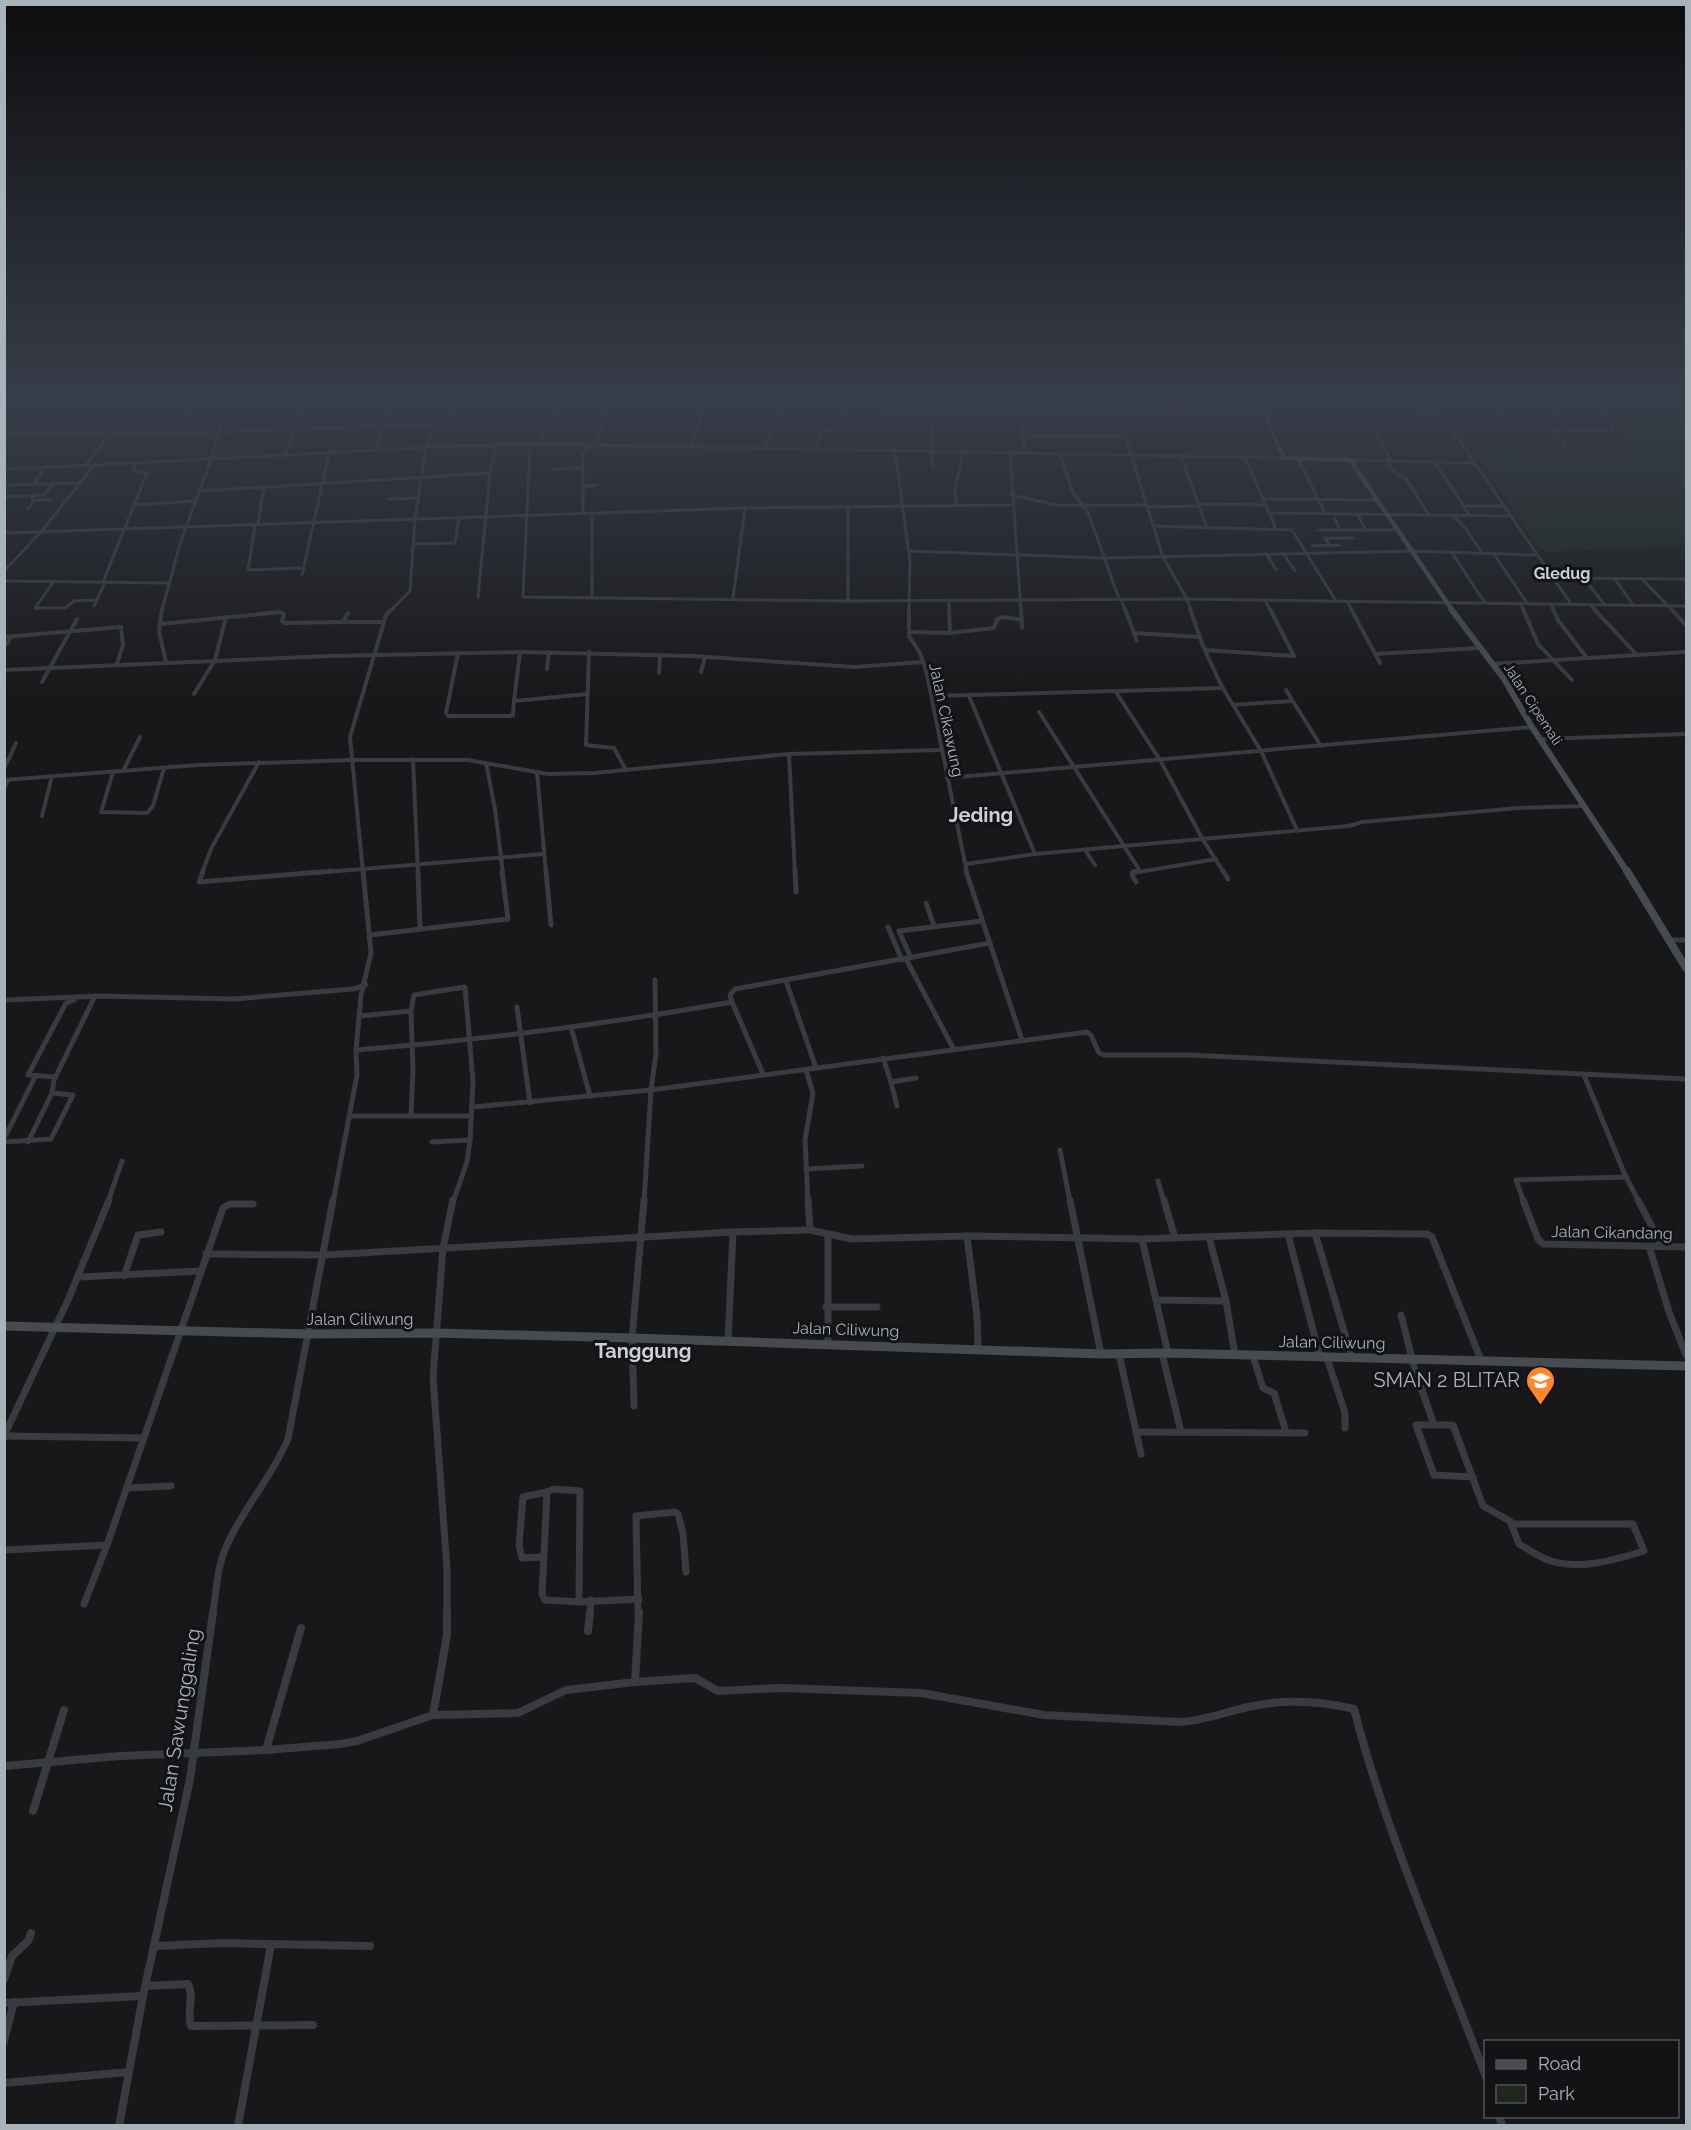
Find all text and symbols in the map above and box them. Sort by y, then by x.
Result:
district label: Gledug [1534,564,1590,583]
street label: Jalan Cipemali [1501,660,1565,748]
street label: Jalan Cikawung [925,661,968,779]
district label: Jeding [949,803,1013,827]
street label: Jalan Cikandang [1551,1222,1673,1243]
street label: Jalan Ciliwung [307,1310,413,1329]
street label: Jalan Ciliwung [792,1318,900,1341]
street label: Jalan Ciliwung [1278,1332,1386,1353]
district label: Tanggung [595,1339,691,1363]
school or university icon: SMAN 2 BLITAR [1525,1364,1557,1406]
place label: SMAN 2 BLITAR [1373,1368,1520,1392]
street label: Jalan Sawunggaling [153,1627,205,1813]
legend [1484,2040,1679,2118]
text: Road [1538,2053,1581,2074]
text: Park [1538,2083,1575,2104]

